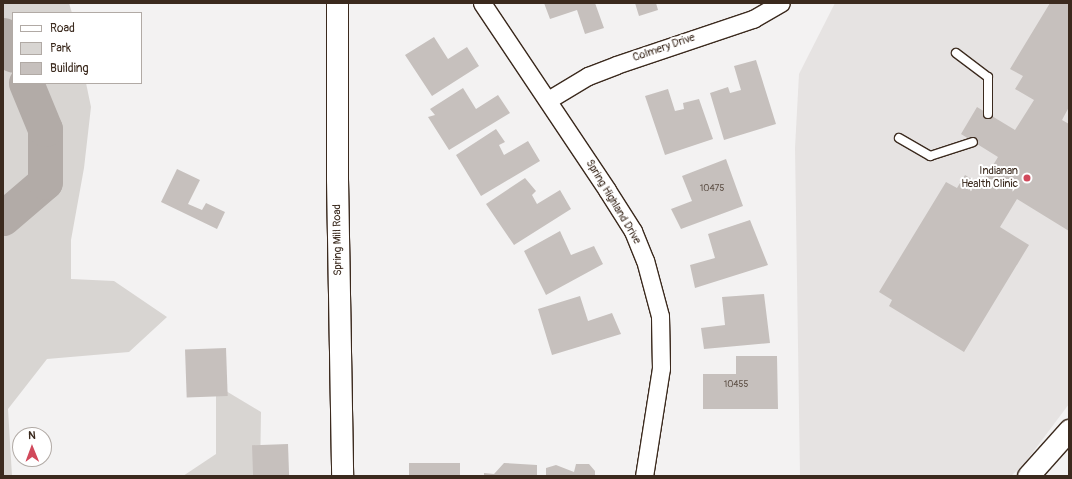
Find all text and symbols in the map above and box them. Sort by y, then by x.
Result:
legend [12,12,142,84]
text: Road [50,21,75,36]
street label: Colmery Drive [631,31,697,65]
text: Park [50,41,71,56]
text: Building [50,61,89,76]
street label: Spring Highland Drive [583,157,643,247]
place label: Indianan Health Clinic [961,165,1018,191]
marker: Indianan Health Clinic [1021,172,1033,184]
house number: 10475 [700,184,724,194]
street label: Spring Mill Road [331,204,345,276]
house number: 10455 [724,380,748,390]
north arrow [12,427,52,467]
text: N [28,429,36,442]

